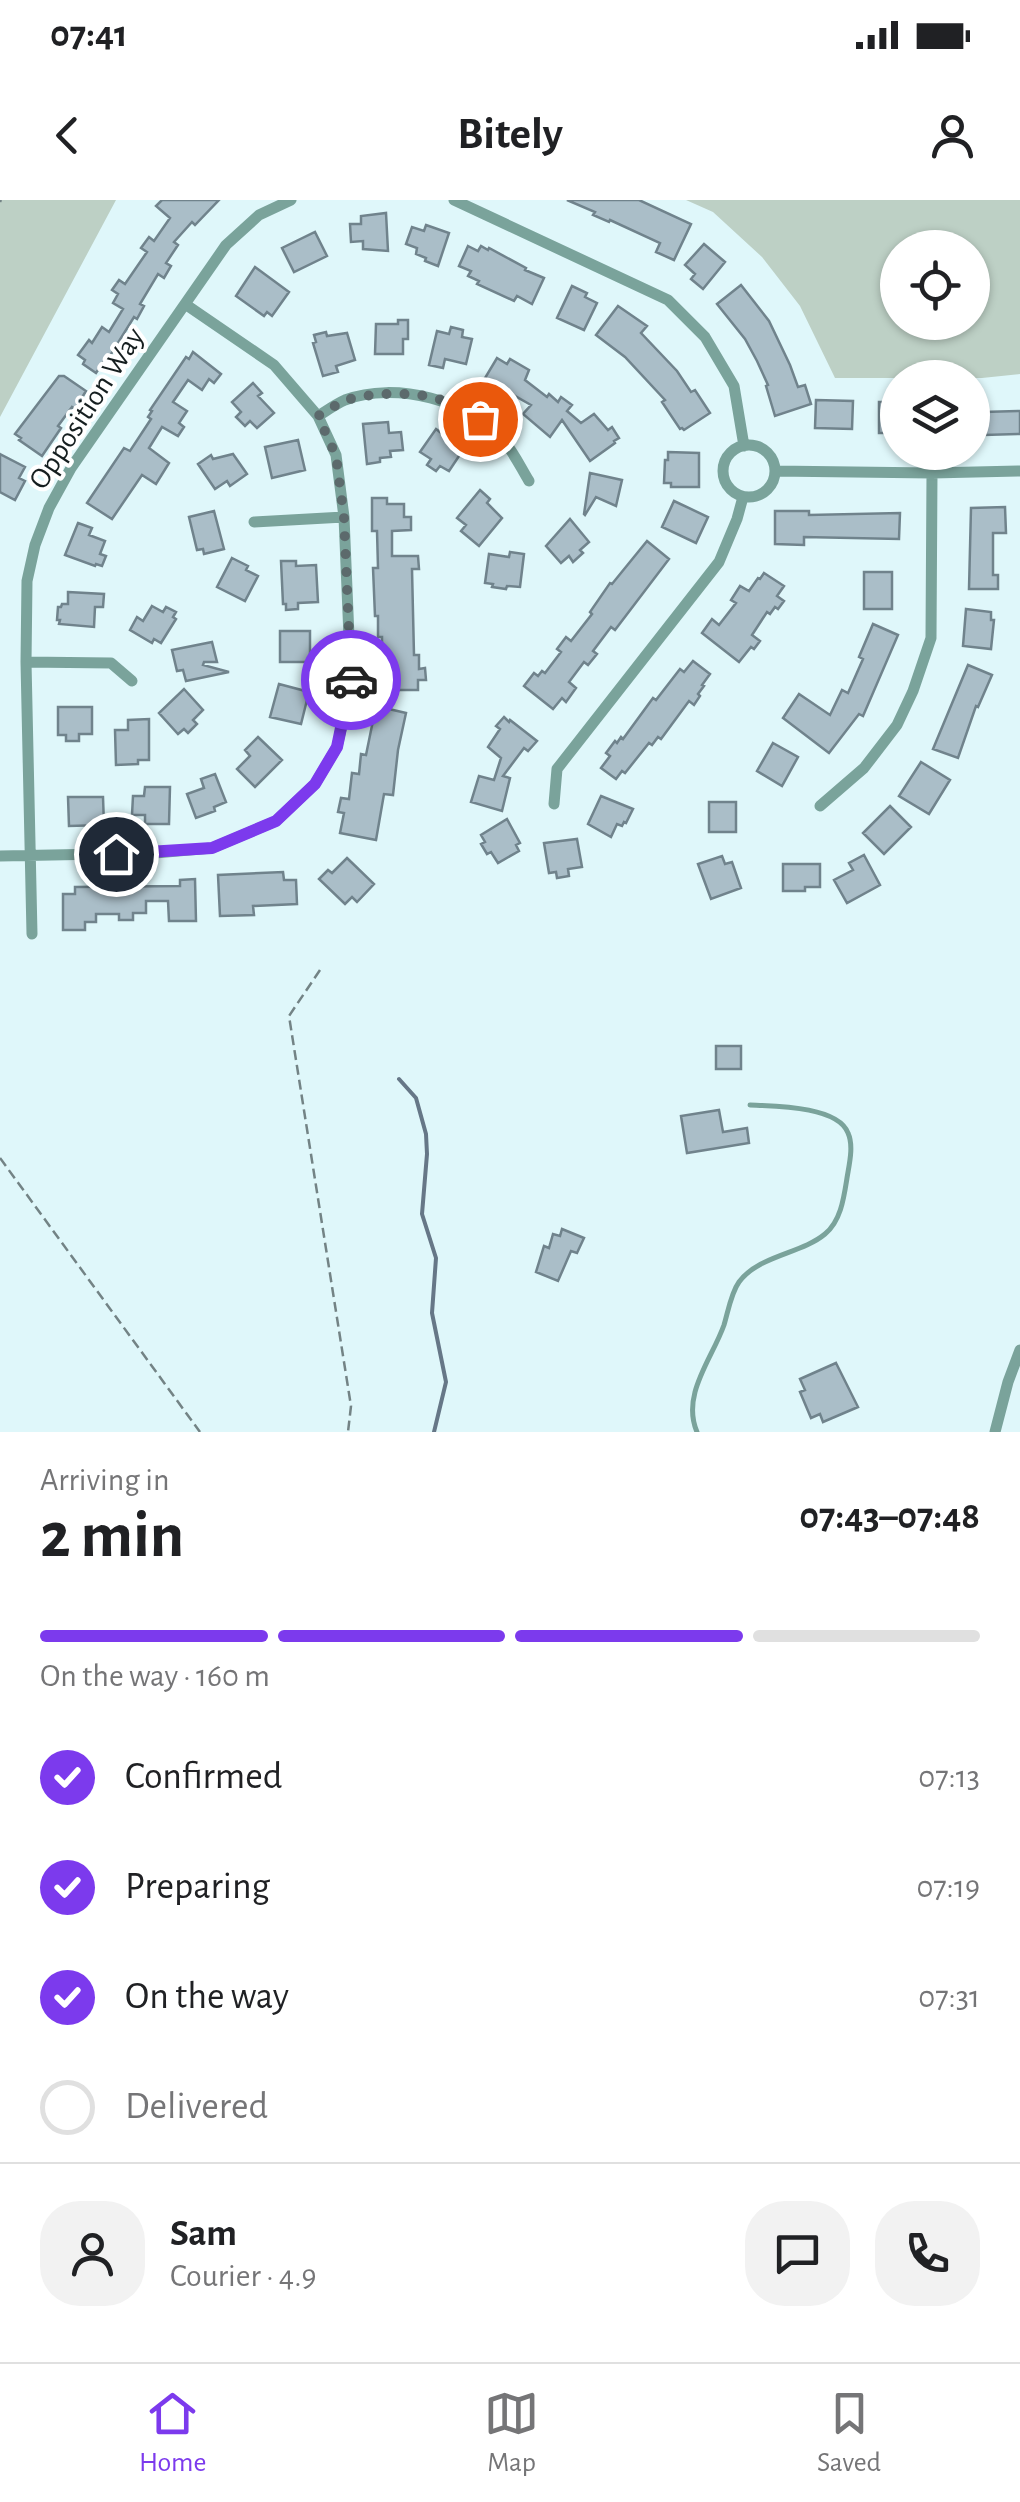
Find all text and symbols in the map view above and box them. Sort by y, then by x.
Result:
text: 07:41 [50,16,128,54]
icon: back [40,108,95,163]
icon: person [925,108,980,163]
text: Bitely [457,112,563,157]
map controls [880,230,990,470]
button: locate [880,230,990,340]
street label: Opposition Way [24,322,150,495]
button: layers [880,360,990,470]
pin [438,377,523,462]
icon: bag [453,392,508,447]
courier [301,630,401,730]
icon: car [324,653,379,708]
pin [74,812,159,897]
icon: home [89,827,144,882]
text: Arriving in [40,1464,169,1496]
text: 07:43–07:48 [799,1498,980,1536]
text: 2 min [40,1504,184,1569]
text: On the way · 160 m [40,1660,270,1692]
icon: check [40,1750,95,1805]
text: Confirmed [125,1758,282,1796]
text: 07:13 [918,1761,980,1793]
icon: check [40,1860,95,1915]
text: Preparing [125,1868,270,1906]
text: 07:19 [916,1871,980,1903]
icon: check [40,1970,95,2025]
text: On the way [125,1978,289,2016]
text: 07:31 [918,1981,980,2013]
text: Delivered [125,2088,268,2126]
button: person [40,2201,145,2306]
button: chat [745,2201,850,2306]
button: phone [875,2201,980,2306]
text: Sam [170,2215,237,2253]
text: Courier · 4.9 [170,2260,317,2292]
tab: Home [139,2386,206,2480]
tab: Map [484,2386,539,2480]
tab: Saved [817,2386,881,2480]

